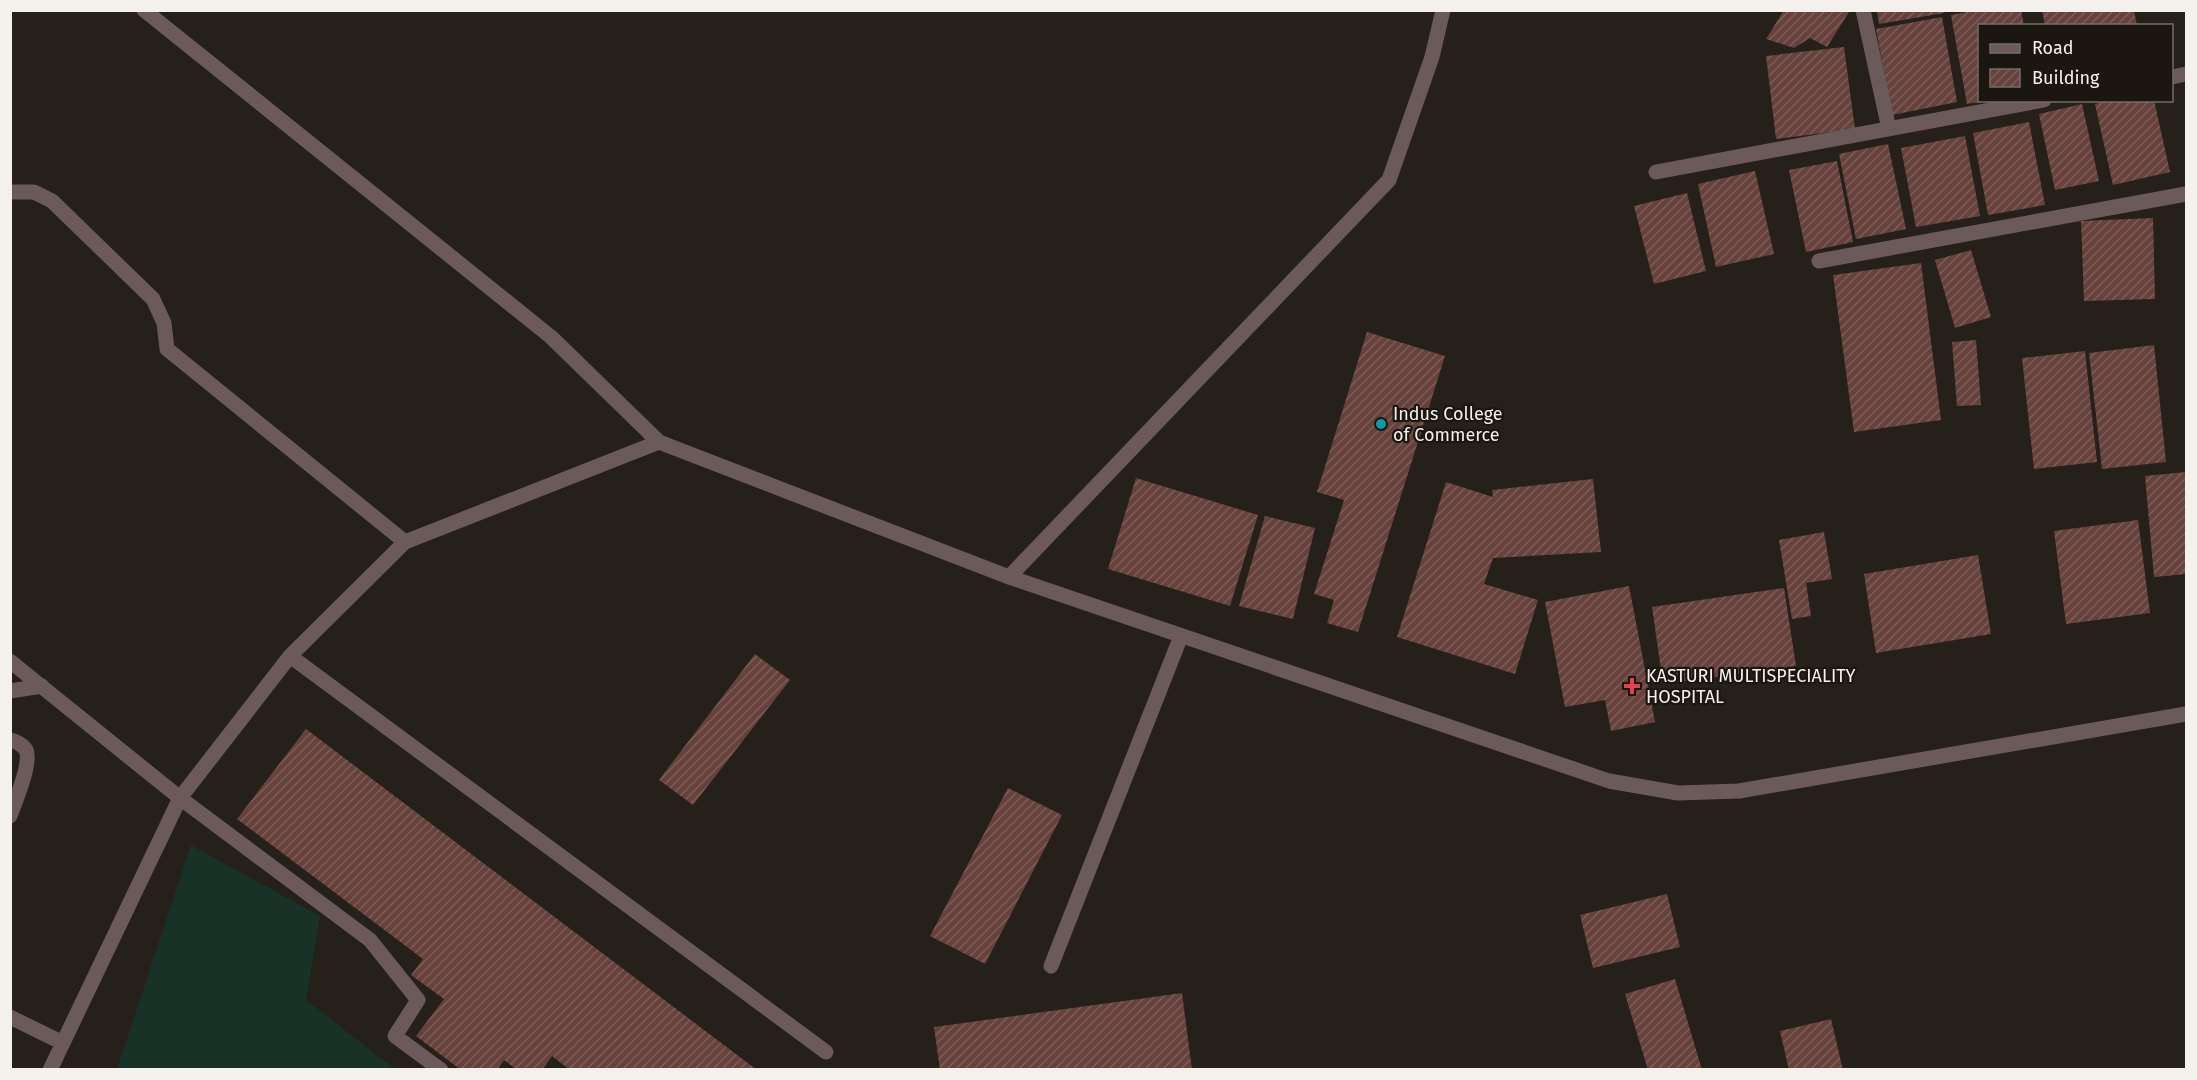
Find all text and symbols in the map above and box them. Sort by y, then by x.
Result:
legend [1978,24,2173,102]
text: Road [2032,37,2074,59]
text: Building [2032,67,2100,89]
place label: Indus College of Commerce [1393,403,1503,446]
marker: Indus College of Commerce [1374,417,1388,431]
place label: KASTURI MULTISPECIALITY HOSPITAL [1646,665,1855,708]
marker: KASTURI MULTISPECIALITY HOSPITAL [1623,677,1641,695]

